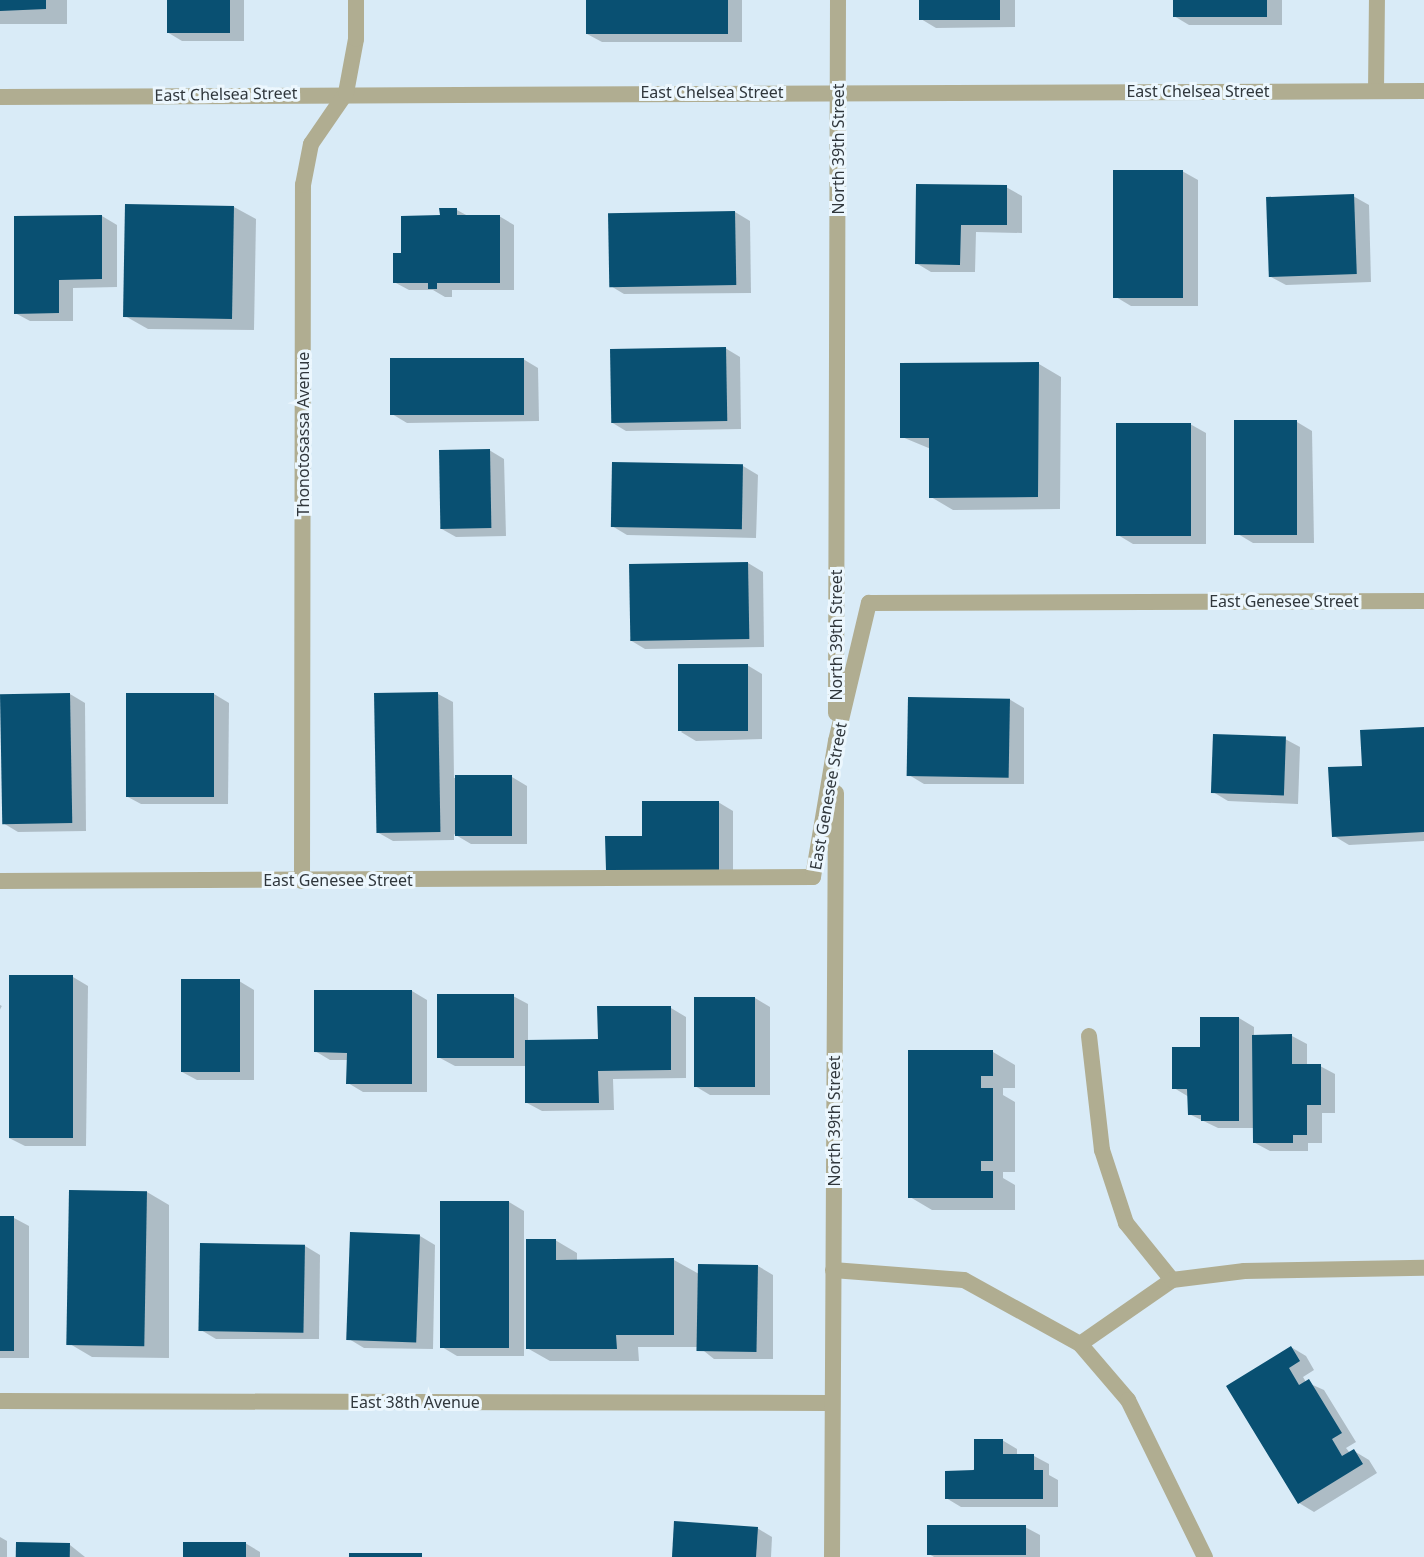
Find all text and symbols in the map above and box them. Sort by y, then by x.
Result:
street label: East Chelsea Street [1126,81,1270,101]
street label: East Chelsea Street [640,82,784,102]
street label: East Chelsea Street [154,83,298,105]
street label: North 39th Street [828,83,848,215]
street label: Thonotosassa Avenue [293,352,313,516]
street label: North 39th Street [826,569,846,701]
street label: East Genesee Street [1209,591,1359,611]
street label: East Genesee Street [806,721,850,871]
street label: East Genesee Street [263,870,413,890]
street label: North 39th Street [824,1055,844,1187]
street label: East 38th Avenue [350,1392,480,1412]

